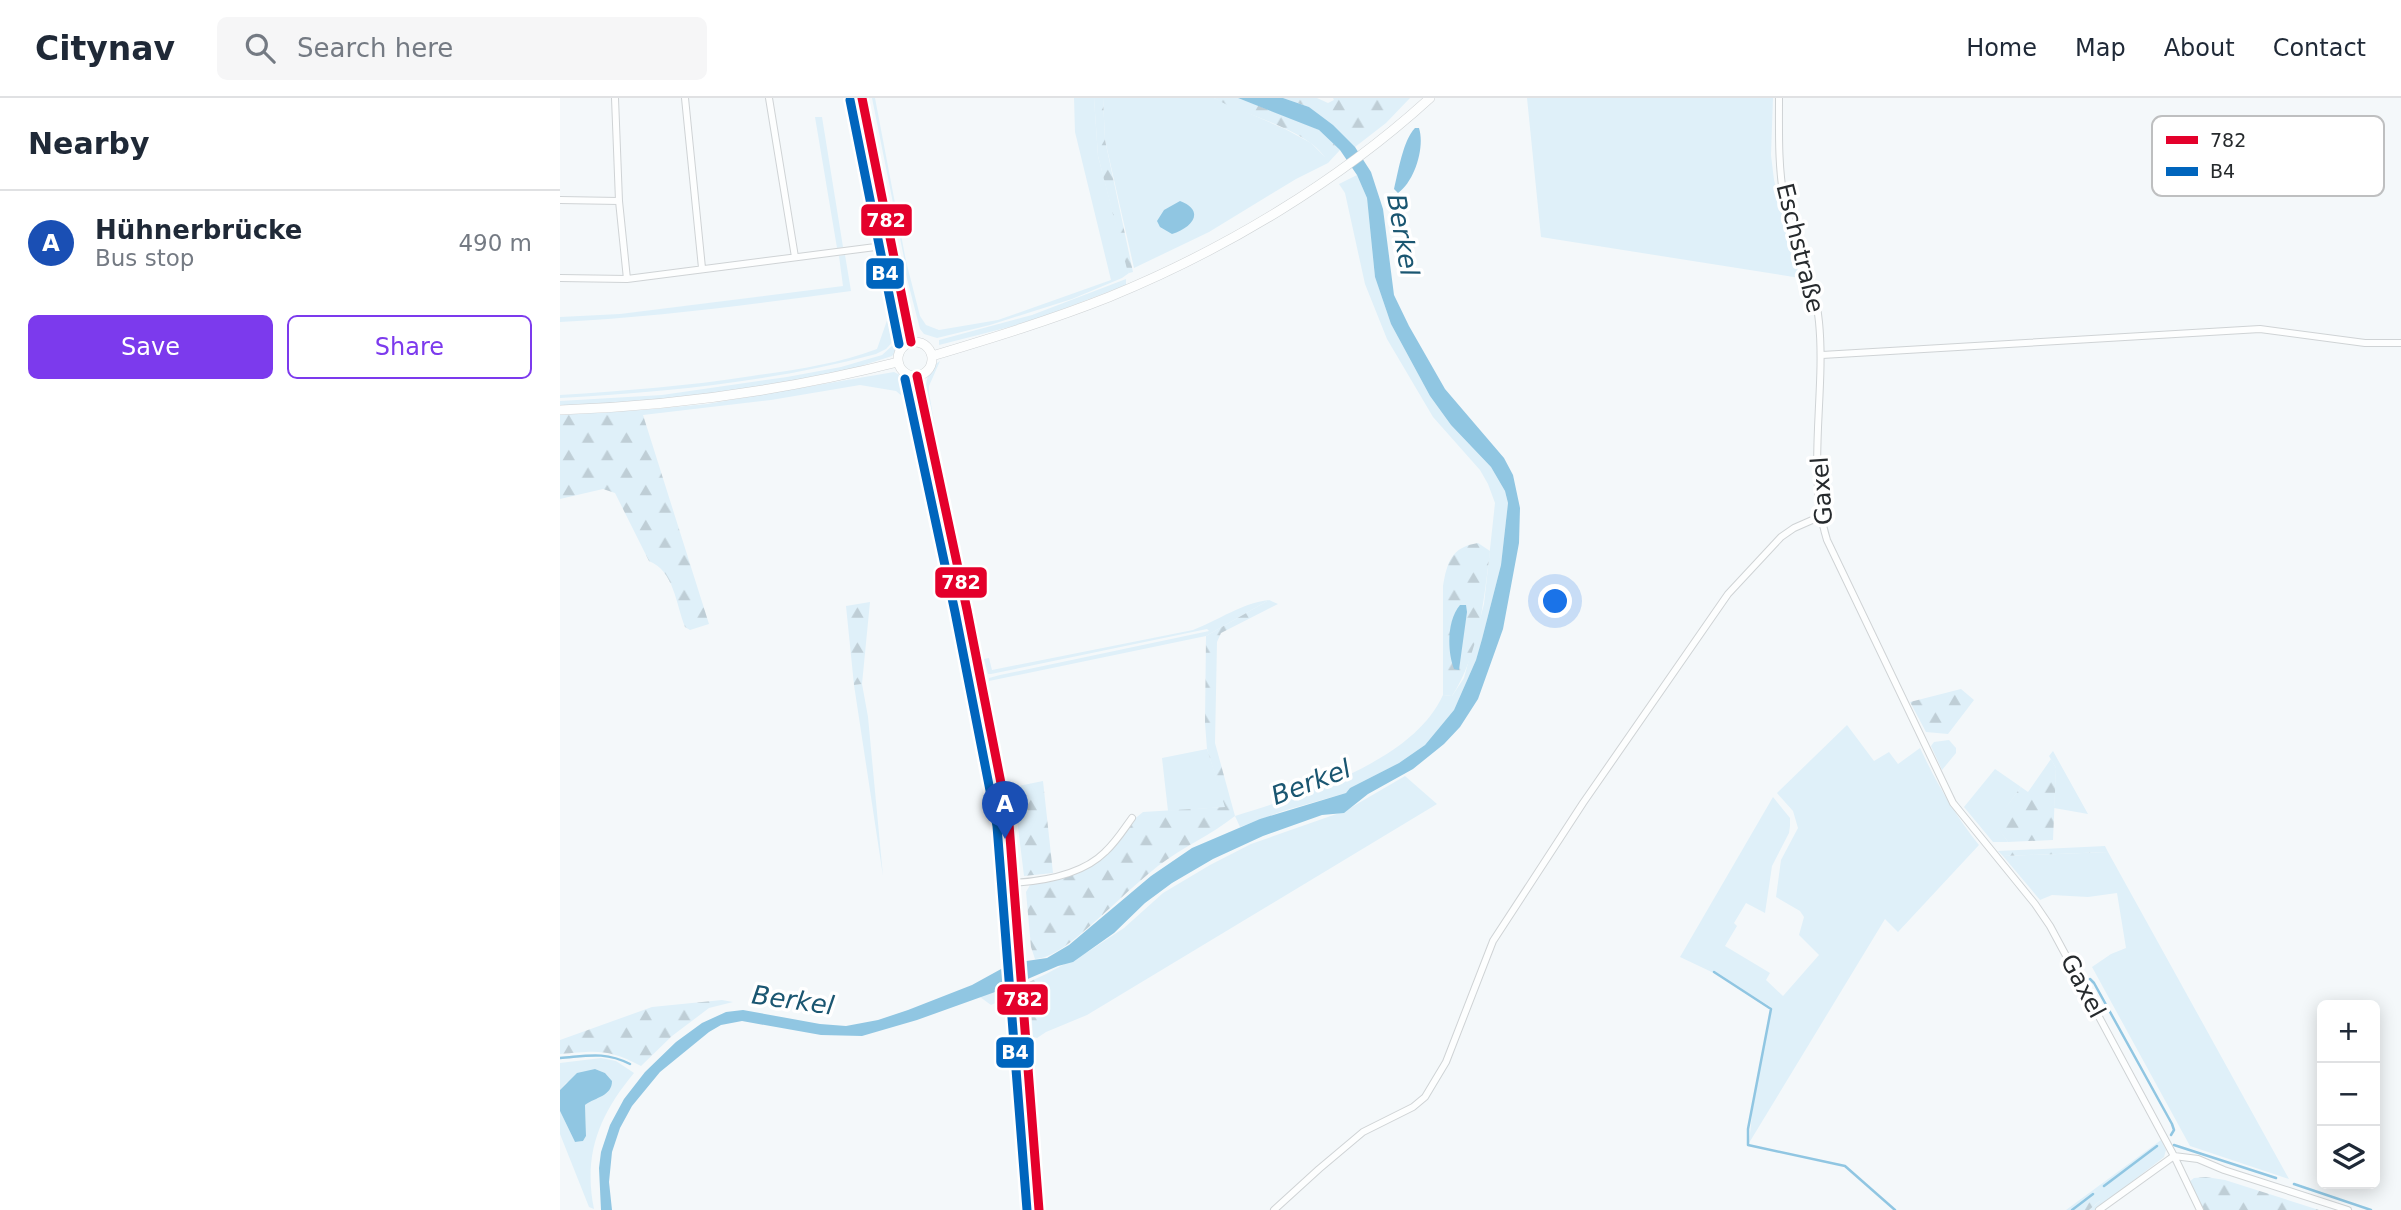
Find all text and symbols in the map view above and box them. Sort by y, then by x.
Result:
search box [217,17,707,80]
text: Citynav [35,29,175,68]
icon: search [241,29,279,67]
text: Search here [297,33,453,63]
text: Home [1966,34,2037,62]
text: Map [2075,34,2126,62]
text: About [2164,34,2235,62]
text: Contact [2273,34,2366,62]
legend [2152,116,2384,196]
text: Nearby [28,126,150,161]
text: 782 [2210,129,2246,151]
text: B4 [2210,160,2235,182]
street label: Eschstraße [1770,180,1830,316]
water label: Berkel [1381,192,1425,279]
line badge: 782 [860,203,913,237]
text: 782 [866,209,906,231]
text: Hühnerbrücke [95,215,302,245]
text: A [42,230,60,256]
text: 490 m [458,230,532,256]
text: Bus stop [95,245,194,271]
line badge: B4 [865,257,905,290]
text: B4 [871,262,899,284]
button: Save [28,315,273,379]
button: Share [287,315,532,379]
street label: Gaxel [1806,456,1838,526]
line badge: 782 [934,566,988,599]
text: 782 [941,571,981,593]
your location [1538,584,1572,618]
water label: Berkel [1267,753,1356,811]
pin: A [982,781,1028,839]
street label: Gaxel [2055,949,2111,1023]
water label: Berkel [750,979,837,1021]
line badge: 782 [996,983,1049,1016]
text: 782 [1003,988,1043,1010]
map controls [2317,1000,2380,1189]
button: + [2317,1000,2380,1063]
line badge: B4 [995,1036,1035,1069]
text: B4 [1001,1041,1029,1063]
button: − [2317,1063,2380,1126]
button: layers [2317,1126,2380,1189]

